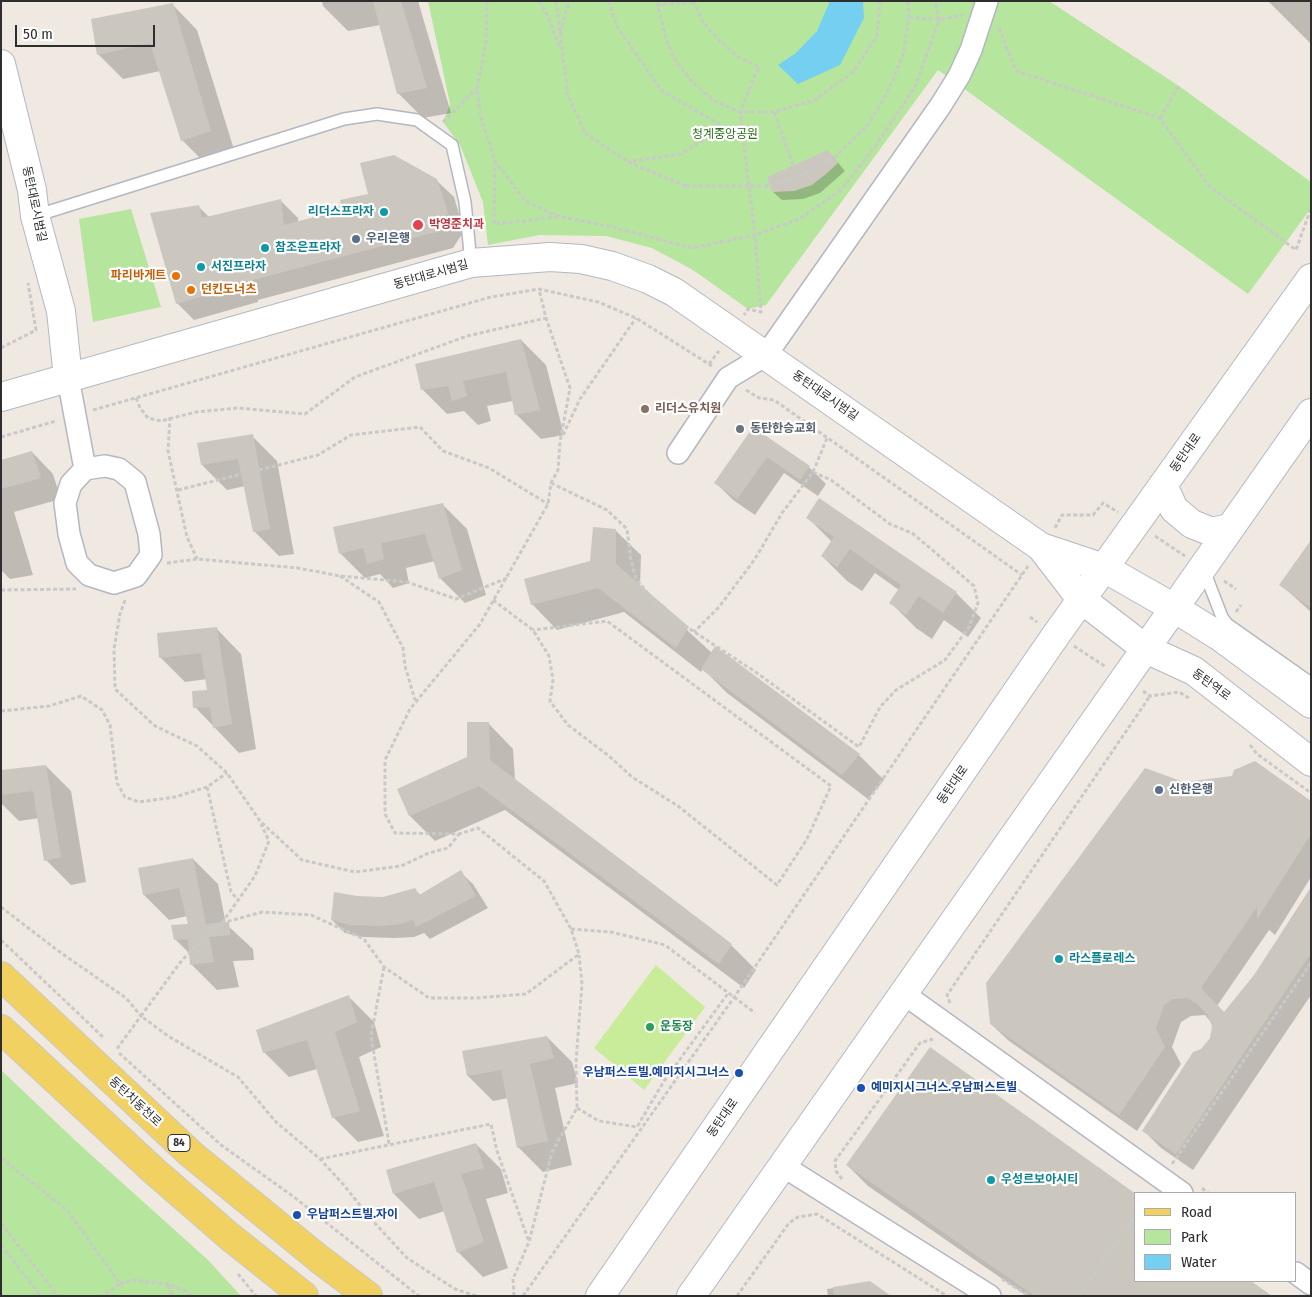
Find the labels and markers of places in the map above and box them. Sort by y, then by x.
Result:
place label: 리더스프라자 [308,205,374,219]
marker: 리더스프라자 [378,206,390,218]
marker: 박영준치과 [411,218,425,232]
place label: 박영준치과 [429,218,484,232]
place label: 우리은행 [366,232,410,246]
marker: 우리은행 [350,233,362,245]
place label: 참조은프라자 [275,241,341,255]
marker: 참조은프라자 [259,242,271,254]
place label: 서진프라자 [211,260,266,274]
marker: 서진프라자 [195,261,207,273]
place label: 파리바게트 [111,269,166,283]
marker: 파리바게트 [170,270,182,282]
place label: 던킨도너츠 [201,283,256,297]
marker: 던킨도너츠 [185,284,197,296]
place label: 리더스유치원 [655,402,721,416]
marker: 리더스유치원 [639,403,651,415]
place label: 동탄한승교회 [750,422,816,436]
marker: 동탄한승교회 [734,423,746,435]
place label: 신한은행 [1169,783,1213,797]
marker: 신한은행 [1153,784,1165,796]
place label: 라스플로레스 [1069,952,1135,966]
marker: 라스플로레스 [1053,953,1065,965]
place label: 운동장 [660,1020,693,1034]
marker: 운동장 [644,1021,656,1033]
place label: 우남퍼스트빌.예미지시그너스 [583,1066,729,1080]
marker: 우남퍼스트빌.예미지시그너스 [733,1067,745,1079]
place label: 예미지시그너스.우남퍼스트빌 [871,1081,1017,1095]
marker: 예미지시그너스.우남퍼스트빌 [855,1082,867,1094]
place label: 우성르보아시티 [1001,1173,1078,1187]
marker: 우성르보아시티 [985,1174,997,1186]
place label: 우남퍼스트빌.자이 [307,1208,398,1222]
marker: 우남퍼스트빌.자이 [291,1209,303,1221]

